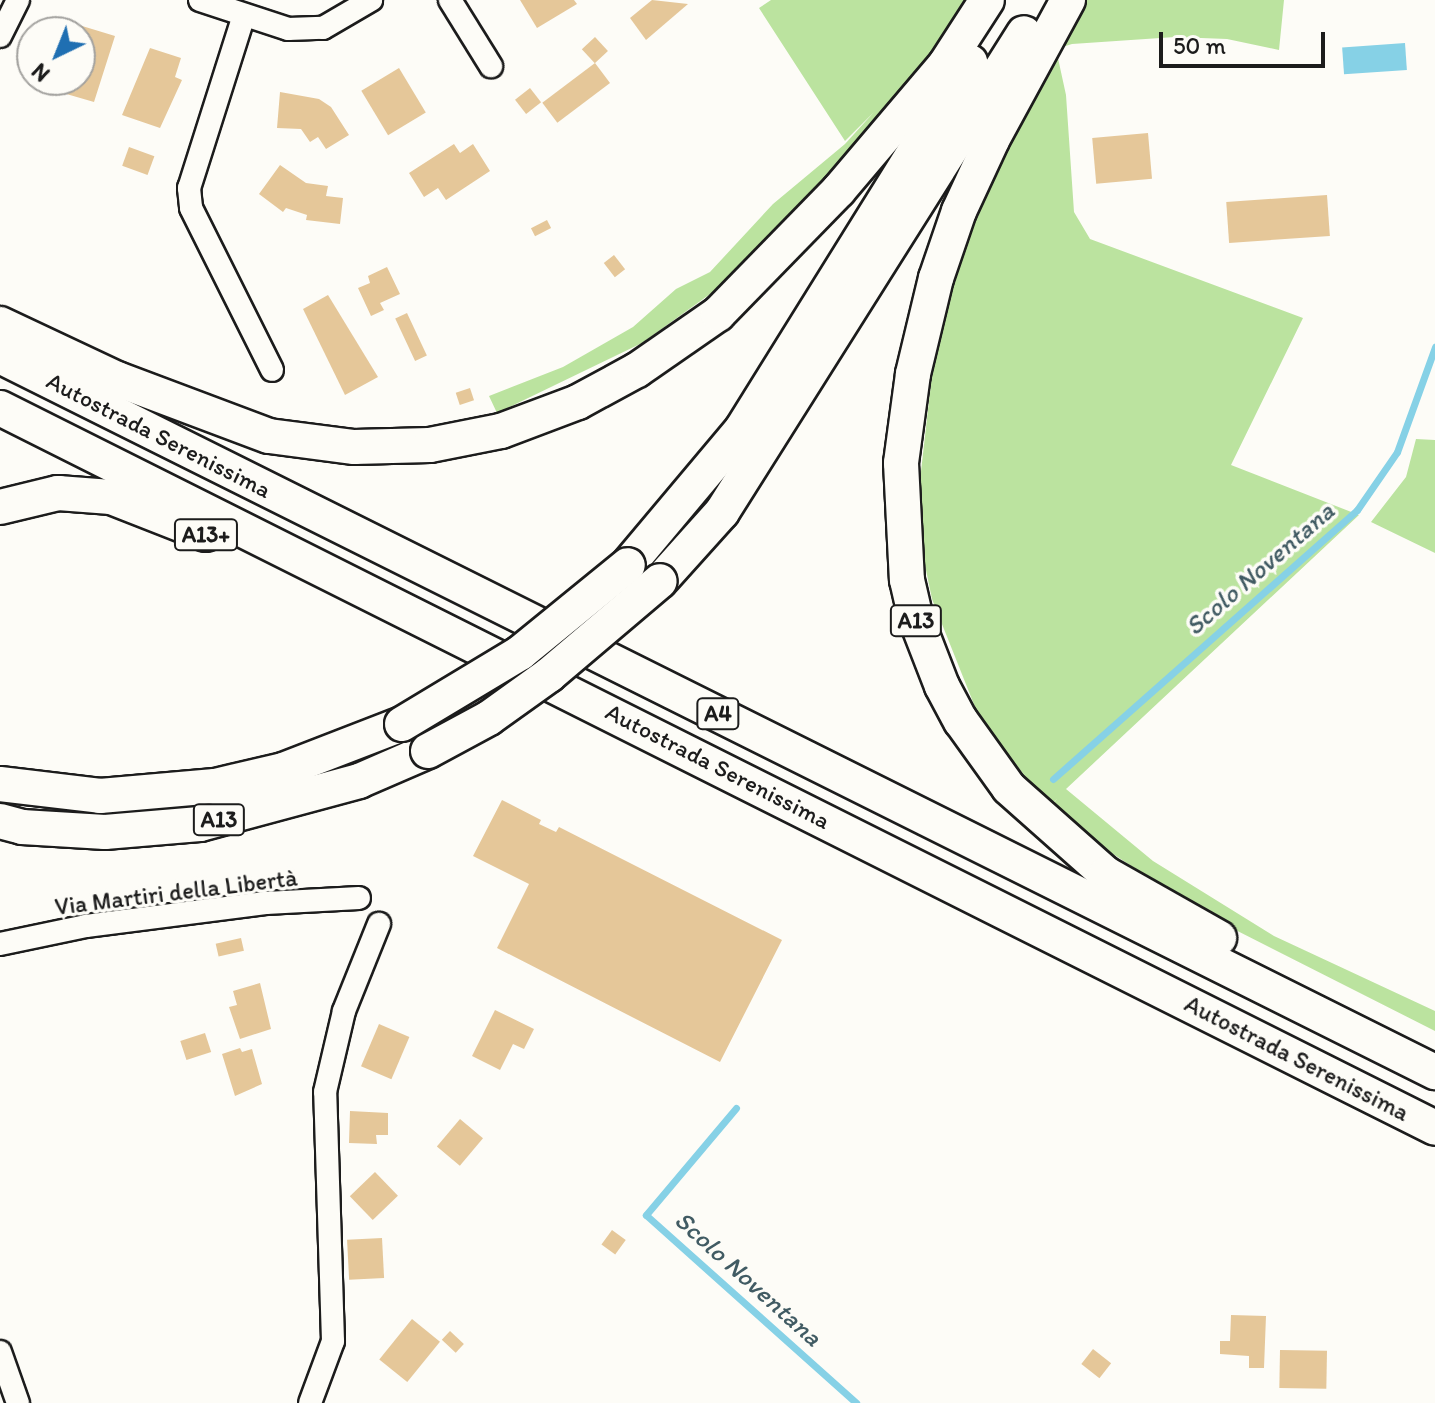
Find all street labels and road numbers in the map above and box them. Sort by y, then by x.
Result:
street label: Autostrada Serenissima [43,366,275,504]
road number: A13+ [172,517,240,553]
road number: A13 [888,603,944,639]
road number: A4 [696,696,740,732]
street label: Autostrada Serenissima [602,697,834,835]
road number: A13 [191,802,247,838]
street label: Via Martiri della Libertà [54,863,298,921]
street label: Autostrada Serenissima [1181,989,1413,1127]

